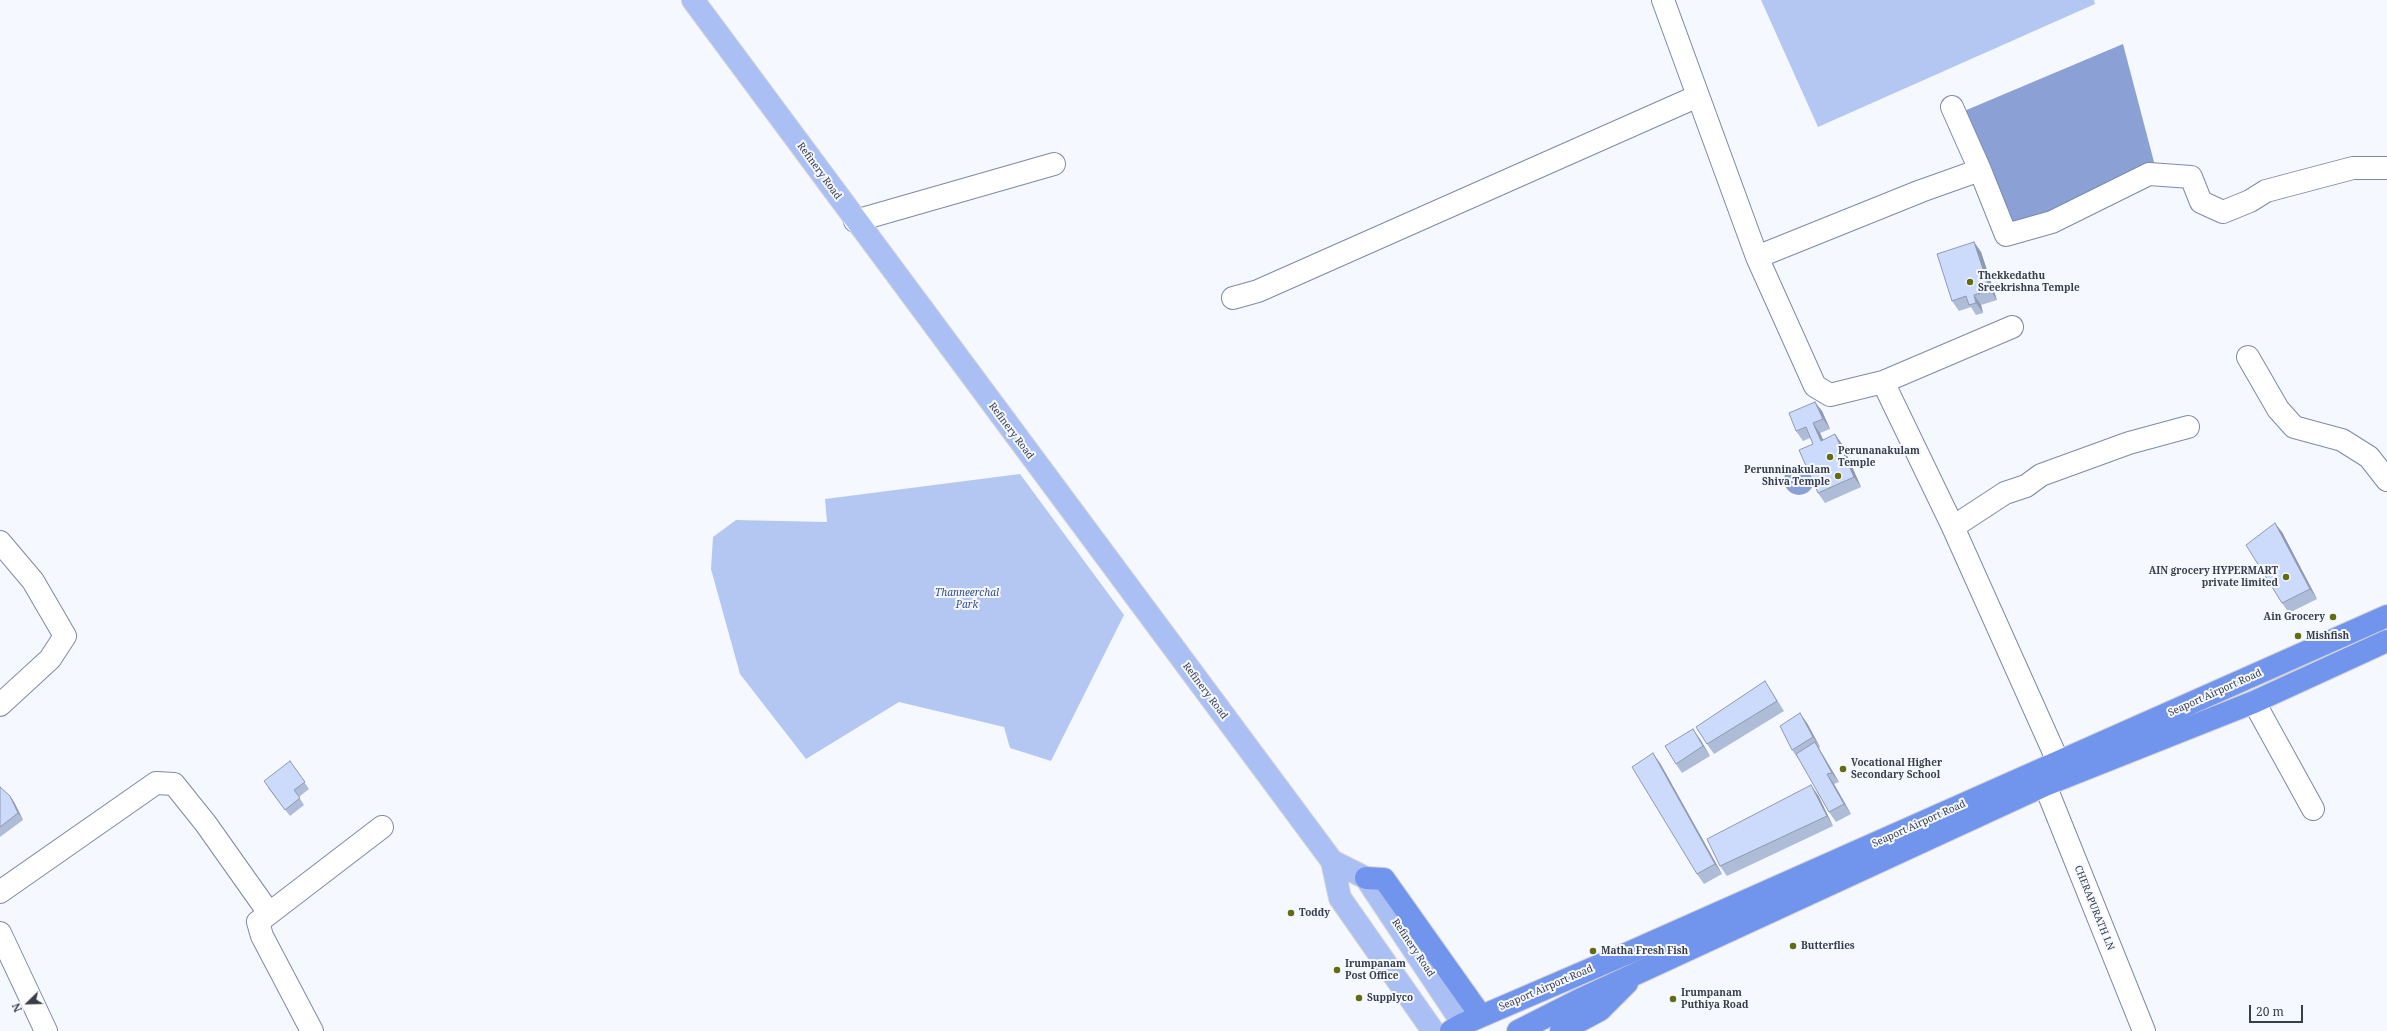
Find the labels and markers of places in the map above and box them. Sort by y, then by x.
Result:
place label: Thekkedathu Sreekrishna Temple [1978,270,2080,294]
marker: Thekkedathu Sreekrishna Temple [1965,277,1975,287]
place label: Perunanakulam Temple [1838,445,1920,468]
marker: Perunanakulam Temple [1825,452,1835,462]
place label: Perunninakulam Shiva Temple [1744,464,1830,488]
marker: Perunninakulam Shiva Temple [1833,471,1843,481]
place label: AIN grocery HYPERMART private limited [2149,565,2278,588]
marker: AIN grocery HYPERMART private limited [2281,572,2291,582]
place label: Ain Grocery [2264,611,2325,623]
marker: Ain Grocery [2328,612,2338,622]
place label: Mishfish [2306,630,2349,642]
marker: Mishfish [2293,631,2303,641]
place label: Vocational Higher Secondary School [1851,757,1942,780]
marker: Vocational Higher Secondary School [1838,764,1848,774]
place label: Toddy [1299,907,1330,919]
marker: Toddy [1286,908,1296,918]
place label: Butterflies [1801,940,1855,952]
marker: Butterflies [1788,941,1798,951]
place label: Matha Fresh Fish [1601,945,1688,957]
marker: Matha Fresh Fish [1588,946,1598,956]
place label: Irumpanam Post Office [1345,958,1406,982]
marker: Irumpanam Post Office [1332,965,1342,975]
place label: Irumpanam Puthiya Road [1681,987,1748,1010]
place label: Supplyco [1367,992,1413,1004]
marker: Supplyco [1354,993,1364,1003]
marker: Irumpanam Puthiya Road [1668,994,1678,1004]

